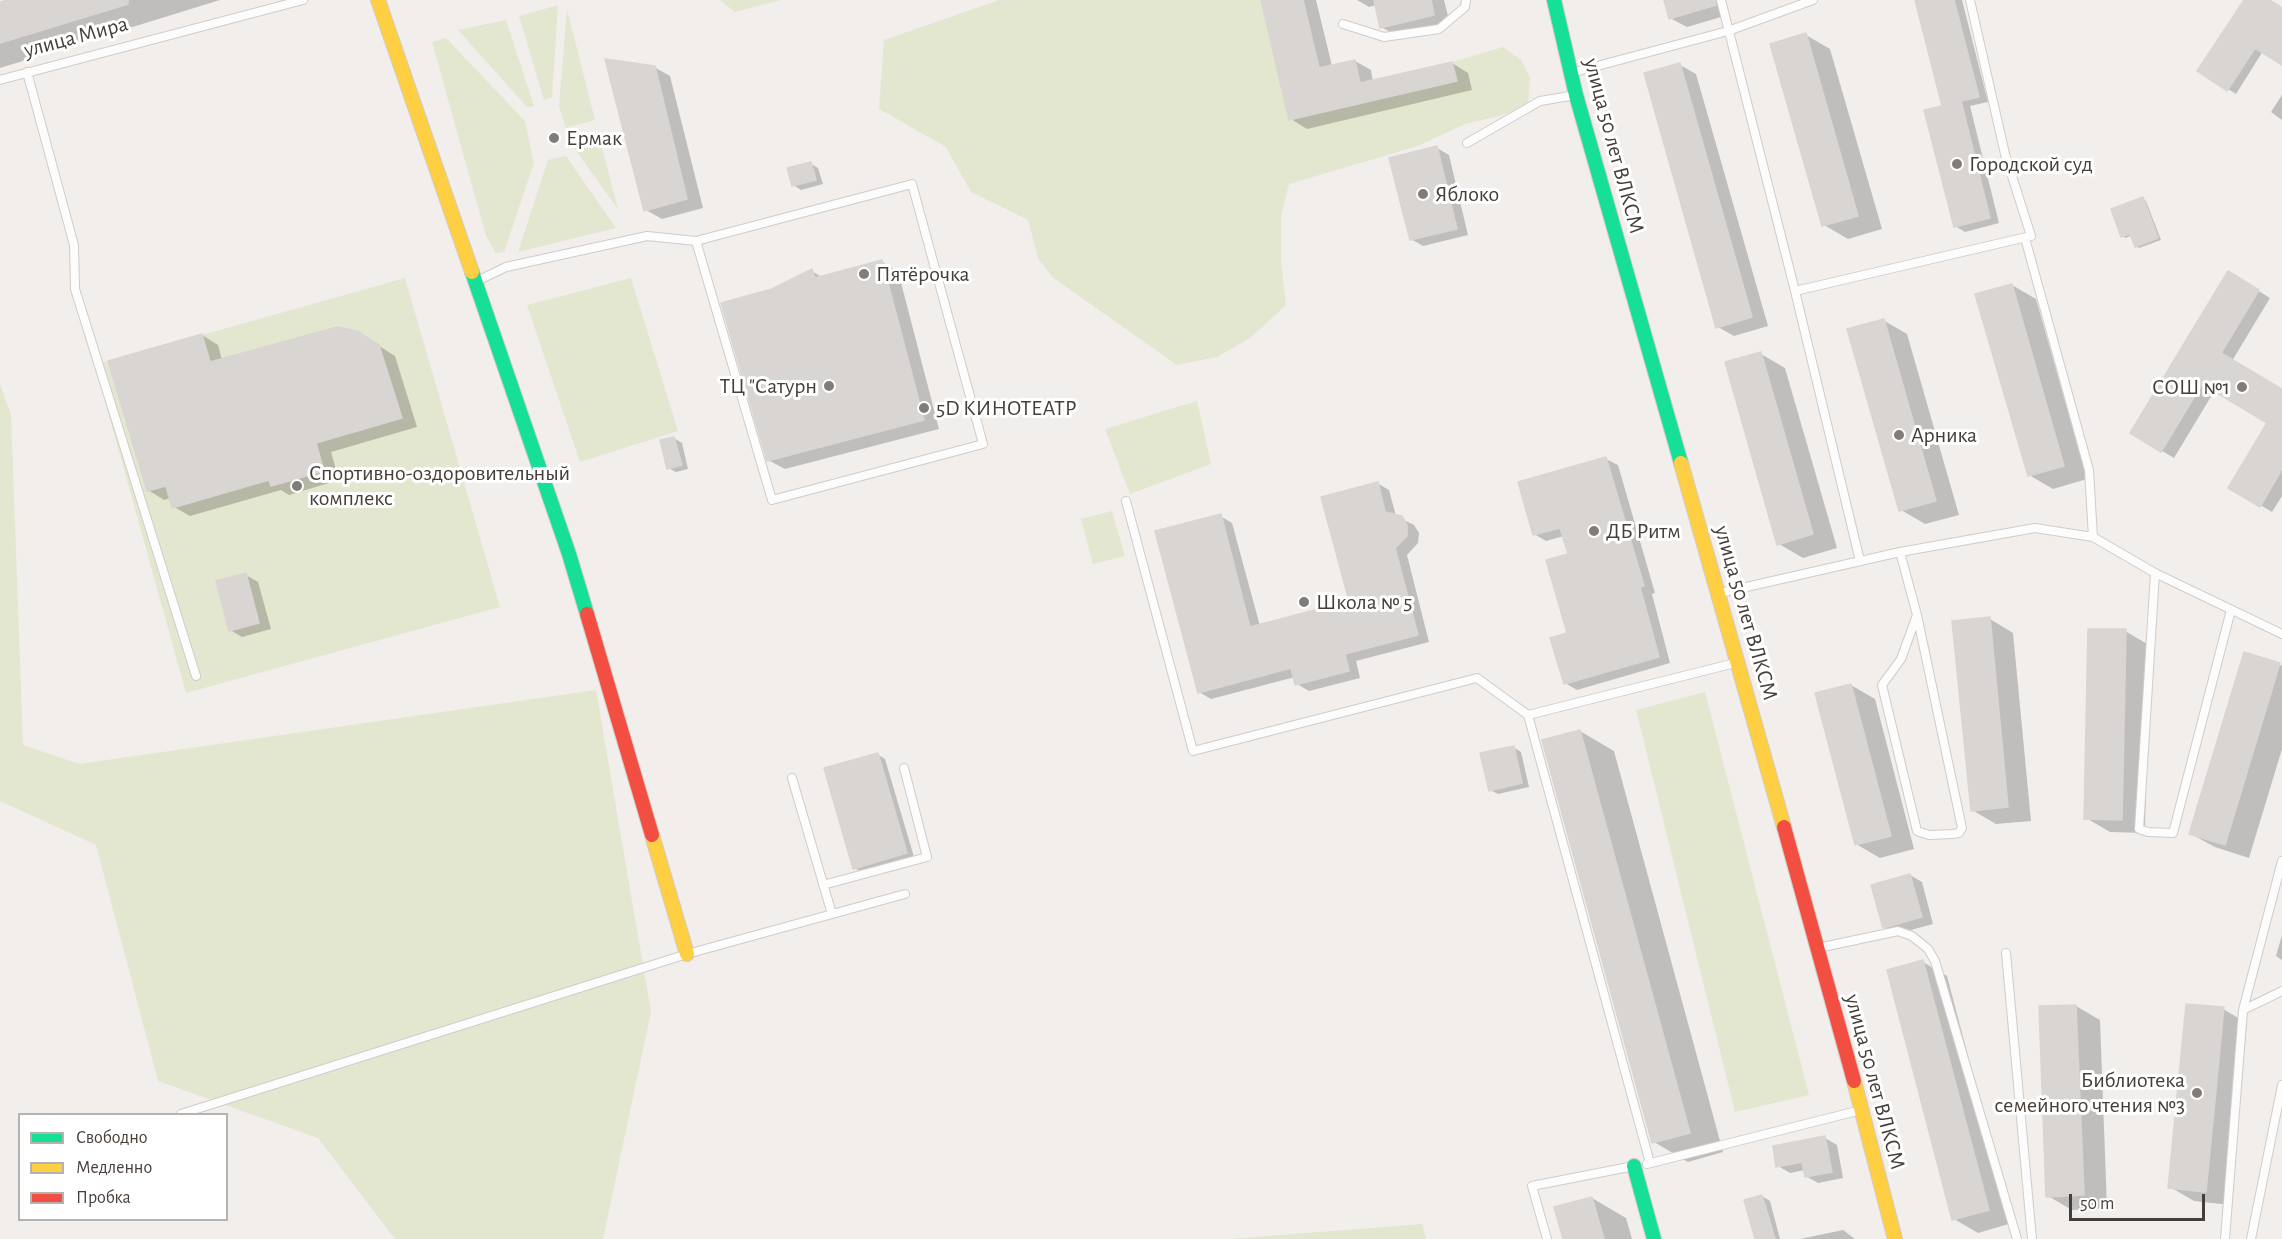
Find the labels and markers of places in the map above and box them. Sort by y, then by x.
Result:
place label: Ермак [566,125,622,151]
marker: Ермак [547,131,561,145]
place label: Городской суд [1969,151,2093,177]
marker: Городской суд [1950,157,1964,171]
place label: Яблоко [1435,181,1499,207]
marker: Яблоко [1416,187,1430,201]
place label: Пятёрочка [876,261,970,287]
marker: Пятёрочка [857,267,871,281]
place label: ТЦ "Сатурн [720,373,817,399]
place label: СОШ №1 [2152,374,2230,400]
marker: ТЦ "Сатурн [822,379,836,393]
marker: СОШ №1 [2235,380,2249,394]
place label: 5D КИНОТЕАТР [936,395,1076,421]
marker: 5D КИНОТЕАТР [917,401,931,415]
place label: Арника [1911,422,1977,448]
marker: Арника [1892,428,1906,442]
place label: Спортивно-оздоровительный комплекс [309,460,570,512]
marker: Спортивно-оздоровительный комплекс [290,479,304,493]
place label: ДБ Ритм [1606,518,1681,544]
marker: ДБ Ритм [1587,524,1601,538]
place label: Школа № 5 [1316,589,1412,615]
marker: Школа № 5 [1297,595,1311,609]
place label: Библиотека семейного чтения №3 [1994,1067,2185,1118]
marker: Библиотека семейного чтения №3 [2190,1086,2204,1100]

